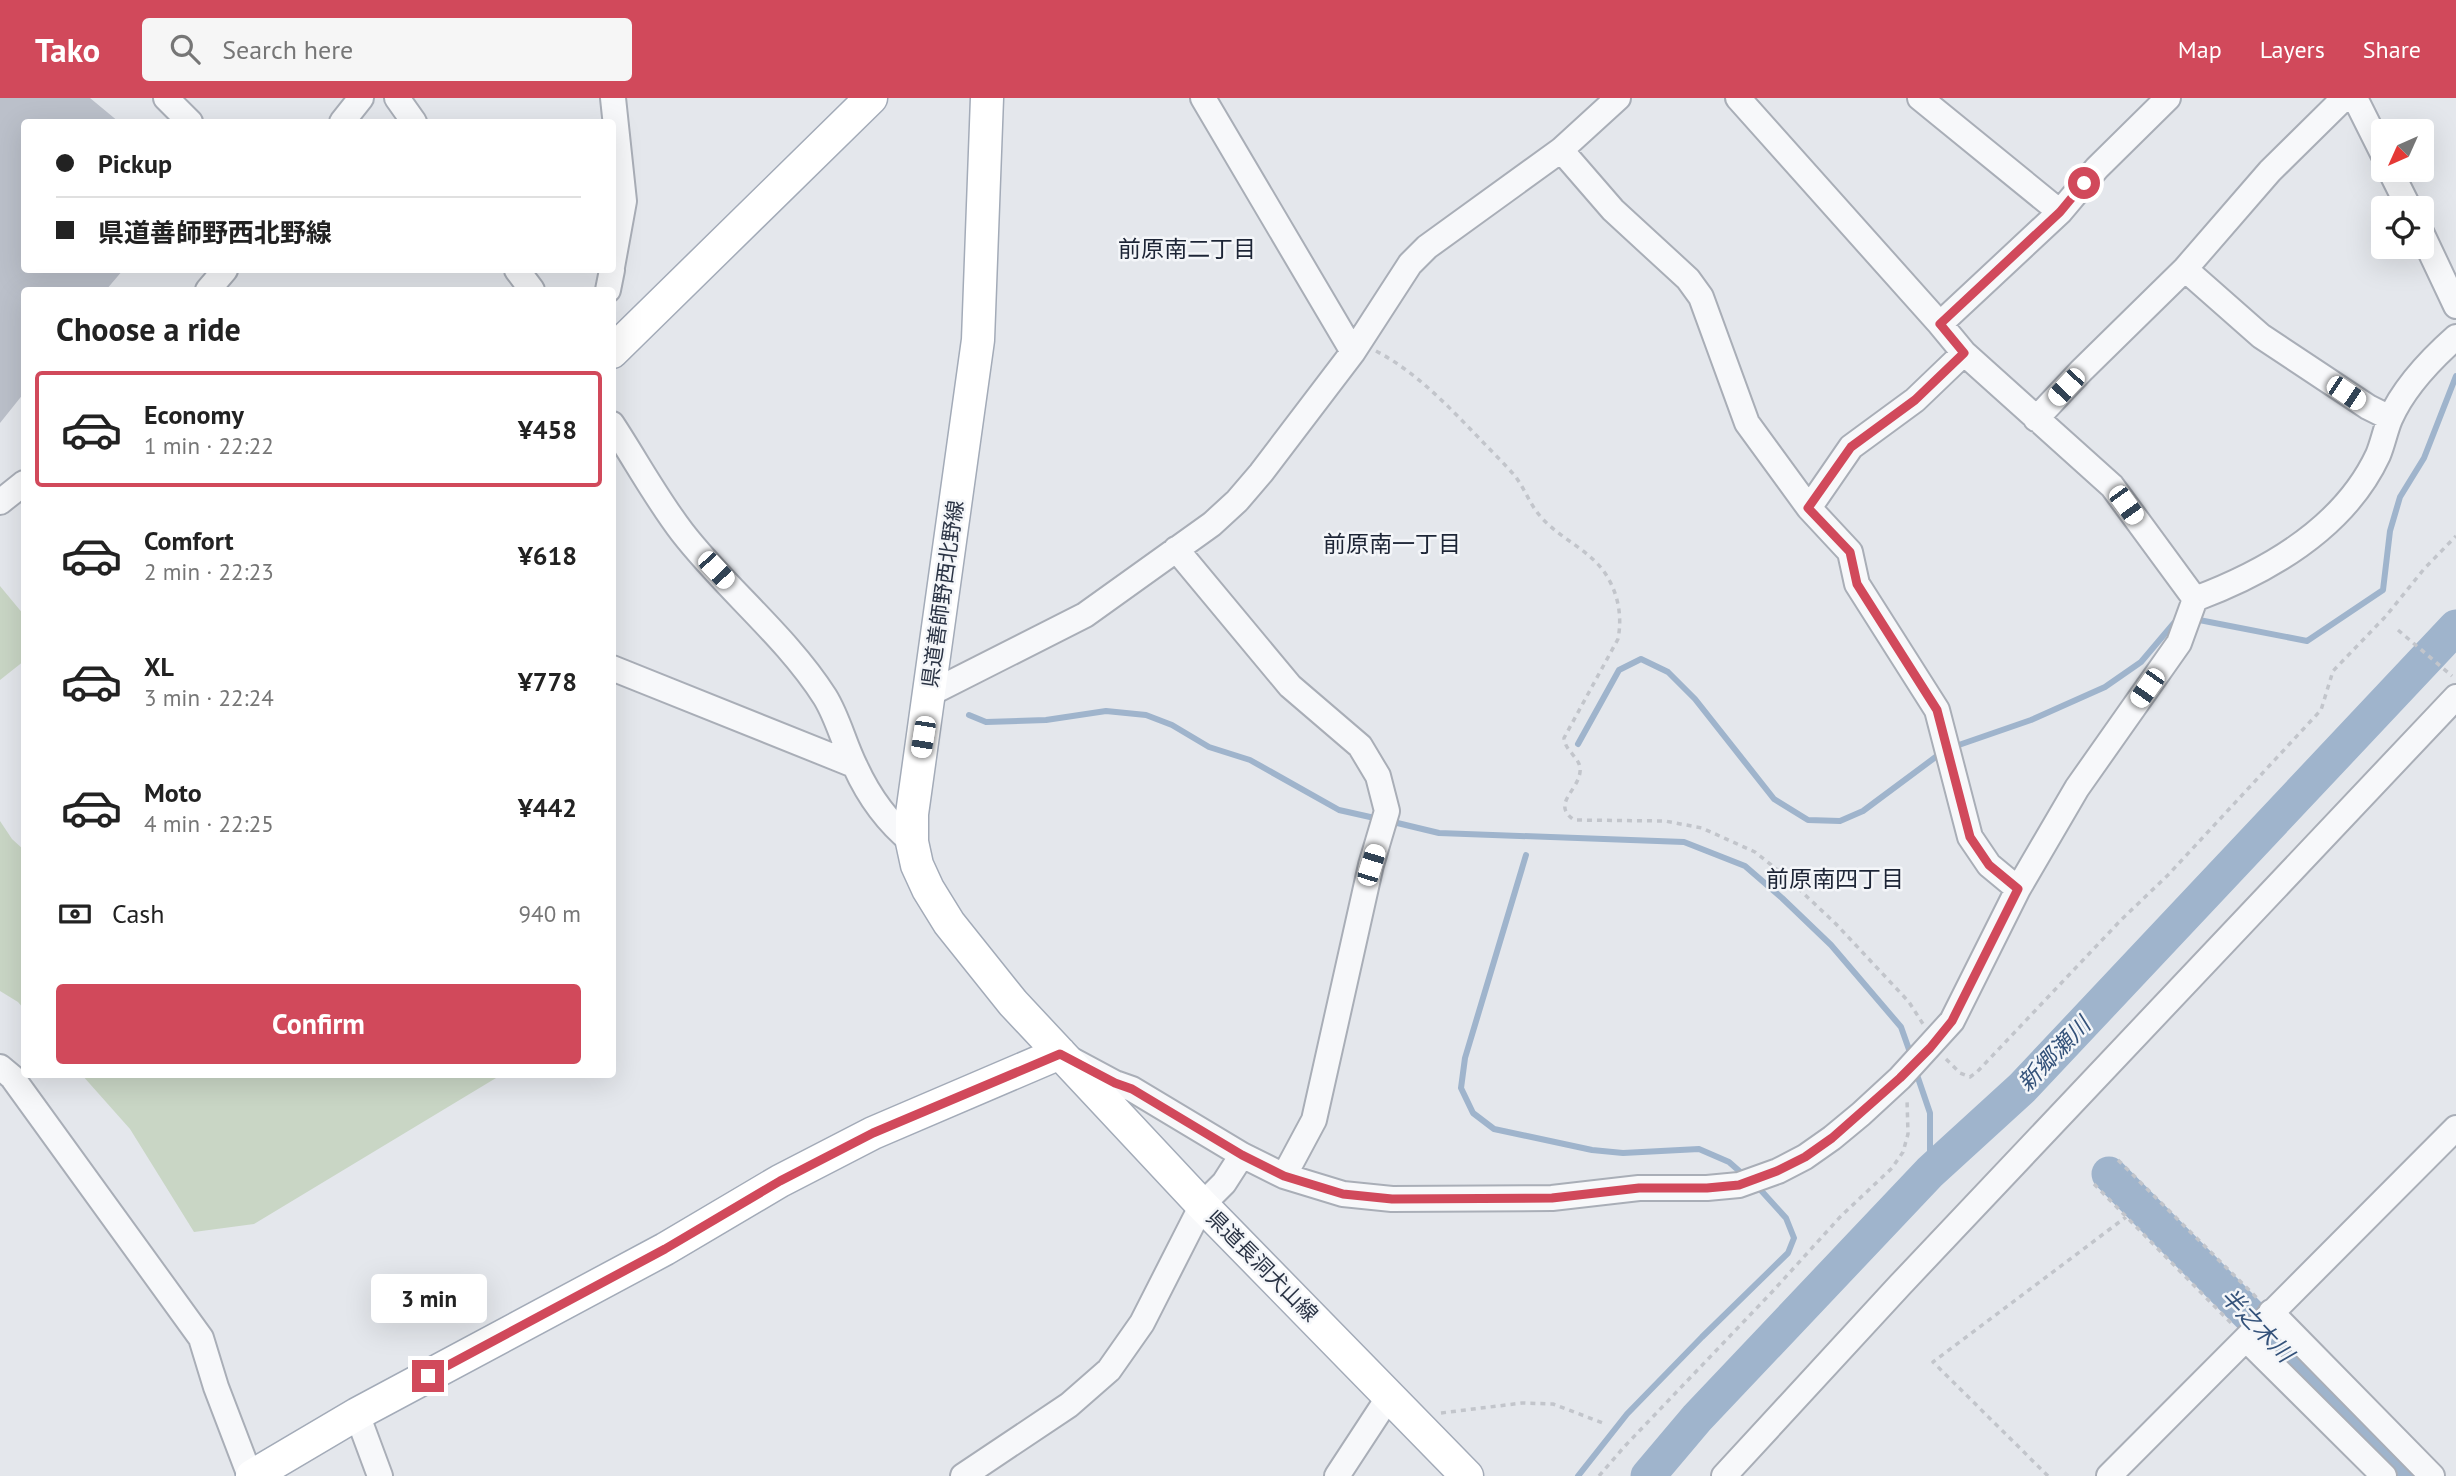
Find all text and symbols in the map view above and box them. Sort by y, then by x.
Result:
search box [142,18,632,81]
text: Tako [35,28,100,71]
icon: search [166,30,204,68]
text: Search here [222,33,353,66]
text: Map [2178,34,2222,65]
text: Layers [2260,34,2325,65]
text: Share [2363,34,2421,65]
north arrow [2371,119,2434,182]
map controls [2371,119,2434,259]
text: Pickup [98,147,172,180]
route start [2068,167,2100,199]
button: locate [2371,196,2434,259]
text: 県道善師野西北野線 [98,216,332,249]
district label: 前原南二丁目 [1118,234,1256,263]
text: Choose a ride [56,308,241,350]
car [2044,364,2089,410]
car [2323,373,2370,413]
icon: car [60,398,123,461]
text: Economy [144,398,244,431]
text: ¥458 [518,413,577,446]
text: 1 min · 22:22 [144,431,274,460]
car [2106,482,2147,528]
street label: 県道善師野西北野線 [916,498,969,689]
icon: car [60,524,123,587]
text: Comfort [144,524,234,557]
district label: 前原南一丁目 [1323,529,1461,558]
text: ¥618 [518,539,577,572]
car [694,547,739,593]
text: 2 min · 22:23 [144,557,274,586]
icon: car [60,650,123,713]
text: XL [144,650,174,683]
text: ¥778 [518,665,577,698]
car [2127,665,2168,711]
text: 3 min · 22:24 [144,683,274,712]
car [910,715,937,759]
icon: car [60,776,123,839]
text: Moto [144,776,202,809]
text: ¥442 [518,791,577,824]
text: 4 min · 22:25 [144,809,274,838]
car [1355,842,1388,888]
district label: 前原南四丁目 [1766,864,1904,893]
icon: cash [56,895,94,933]
text: Cash [112,897,164,930]
text: 940 m [519,899,581,928]
button: Confirm [56,984,581,1064]
water label: 新郷瀬川 [2011,1008,2098,1097]
street label: 県道長洞犬山線 [1201,1204,1324,1327]
callout: 3 min [370,1274,486,1324]
water label: 半之木川 [2215,1281,2302,1370]
text: 3 min [401,1284,457,1313]
route end [412,1360,444,1392]

